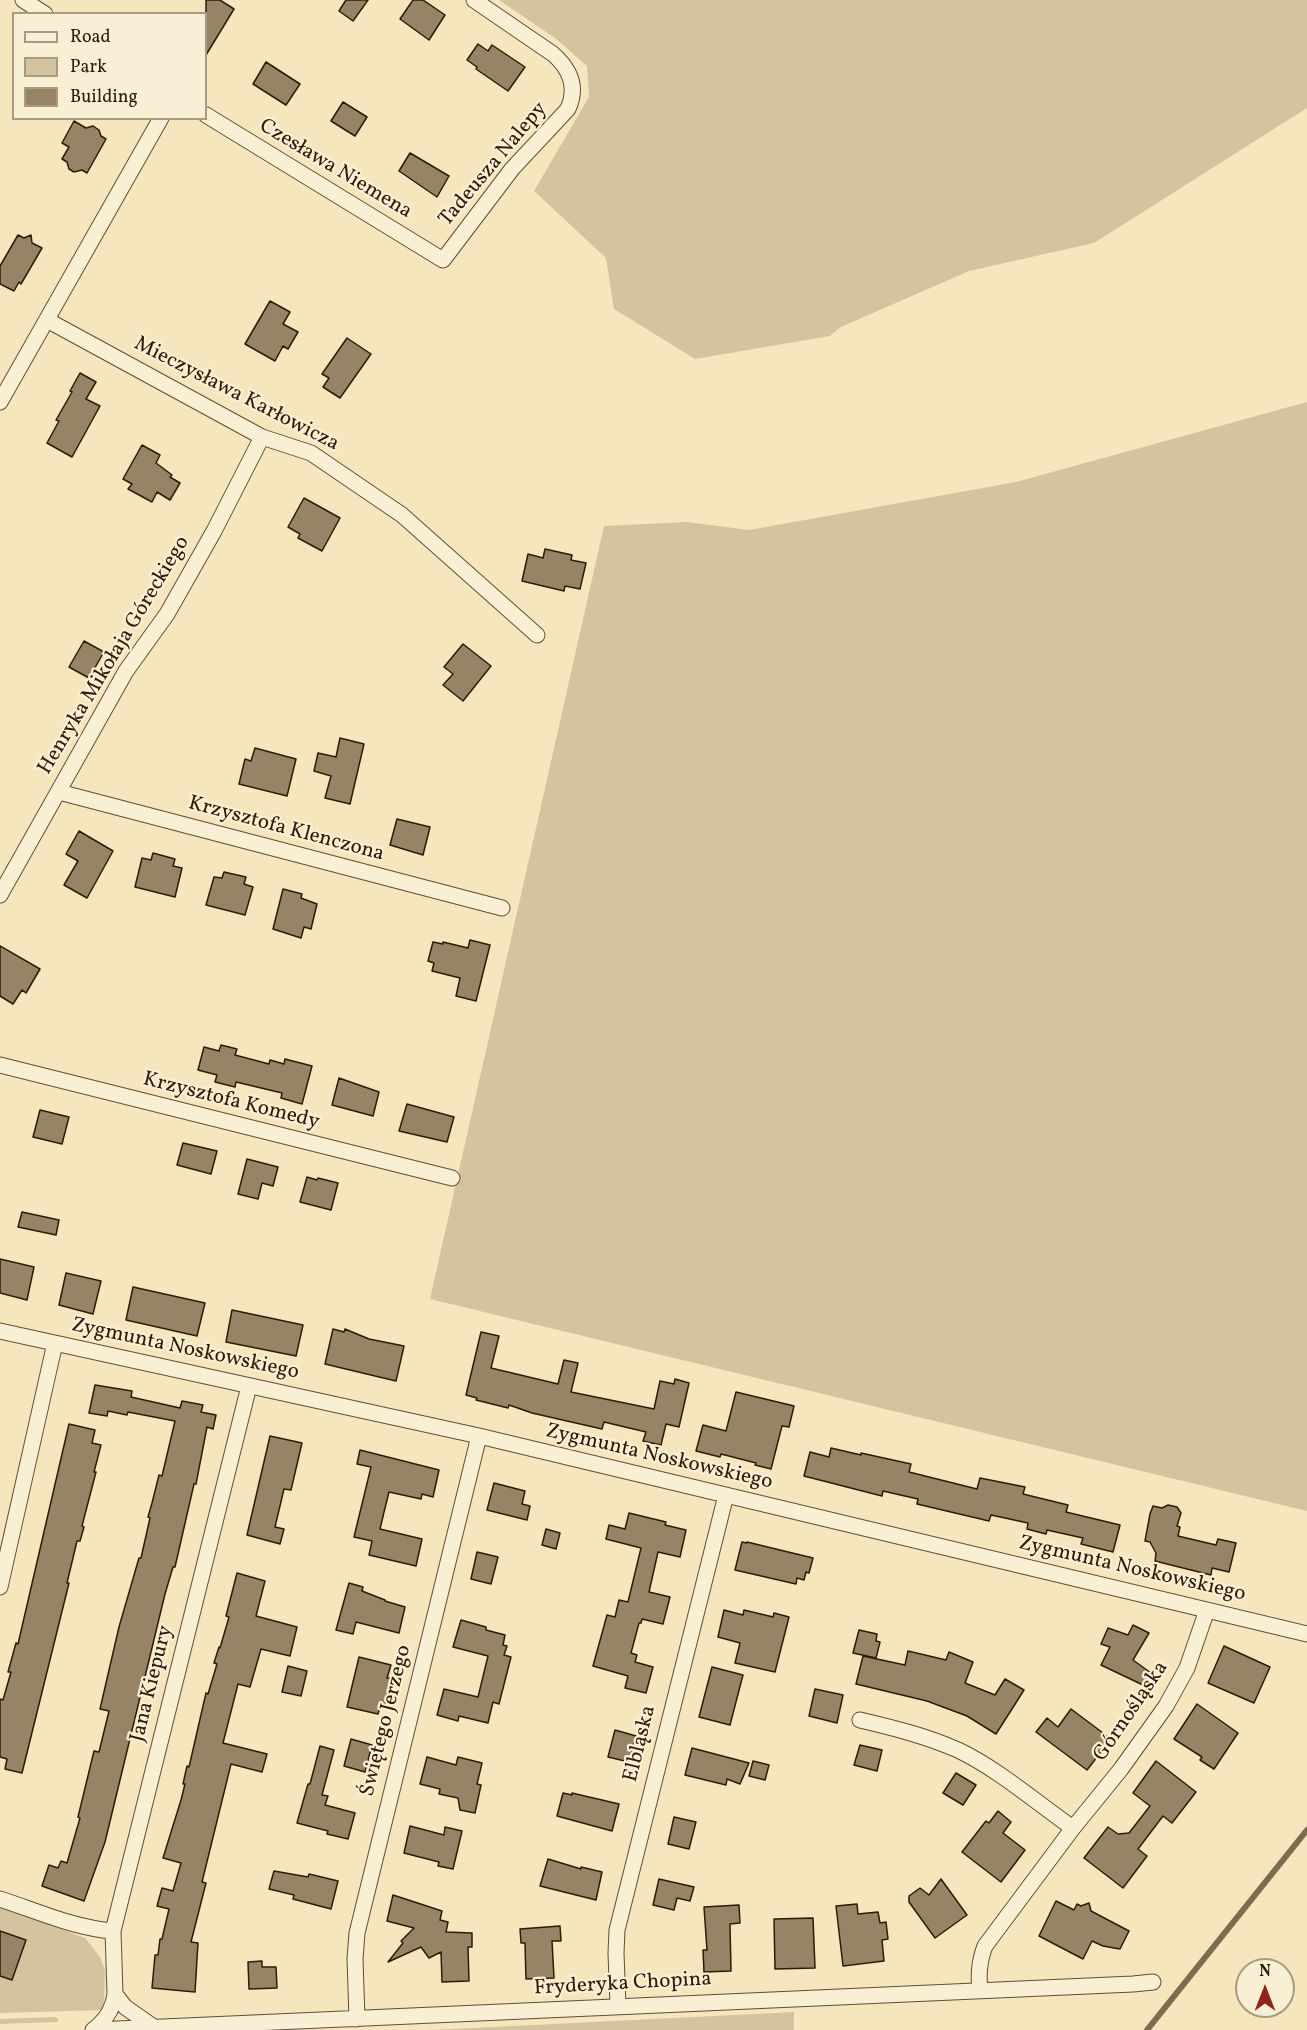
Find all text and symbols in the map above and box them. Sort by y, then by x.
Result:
legend [12,12,207,120]
text: Road [70,25,111,50]
text: Park [70,55,107,80]
text: Building [70,85,138,110]
street label: Tadeusza Nalepy [435,98,553,232]
street label: Czesława Niemena [254,114,416,226]
street label: Mieczysława Karłowicza [129,332,343,458]
street label: Henryka Mikołaja Góreckiego [34,532,196,780]
street label: Krzysztofa Klenczona [185,792,387,868]
street label: Krzysztofa Komedy [140,1068,322,1136]
street label: Zygmunta Noskowskiego [69,1314,301,1386]
street label: Zygmunta Noskowskiego [543,1420,775,1496]
street label: Zygmunta Noskowskiego [1016,1532,1248,1608]
street label: Jana Kiepury [126,1623,180,1745]
street label: Świętego Jerzego [356,1643,418,1799]
street label: Górnośląska [1089,1657,1175,1767]
street label: Elbląska [619,1703,663,1785]
north arrow [1235,1958,1295,2018]
text: N [1259,1961,1271,1983]
street label: Fryderyka Chopina [534,1968,712,2002]

